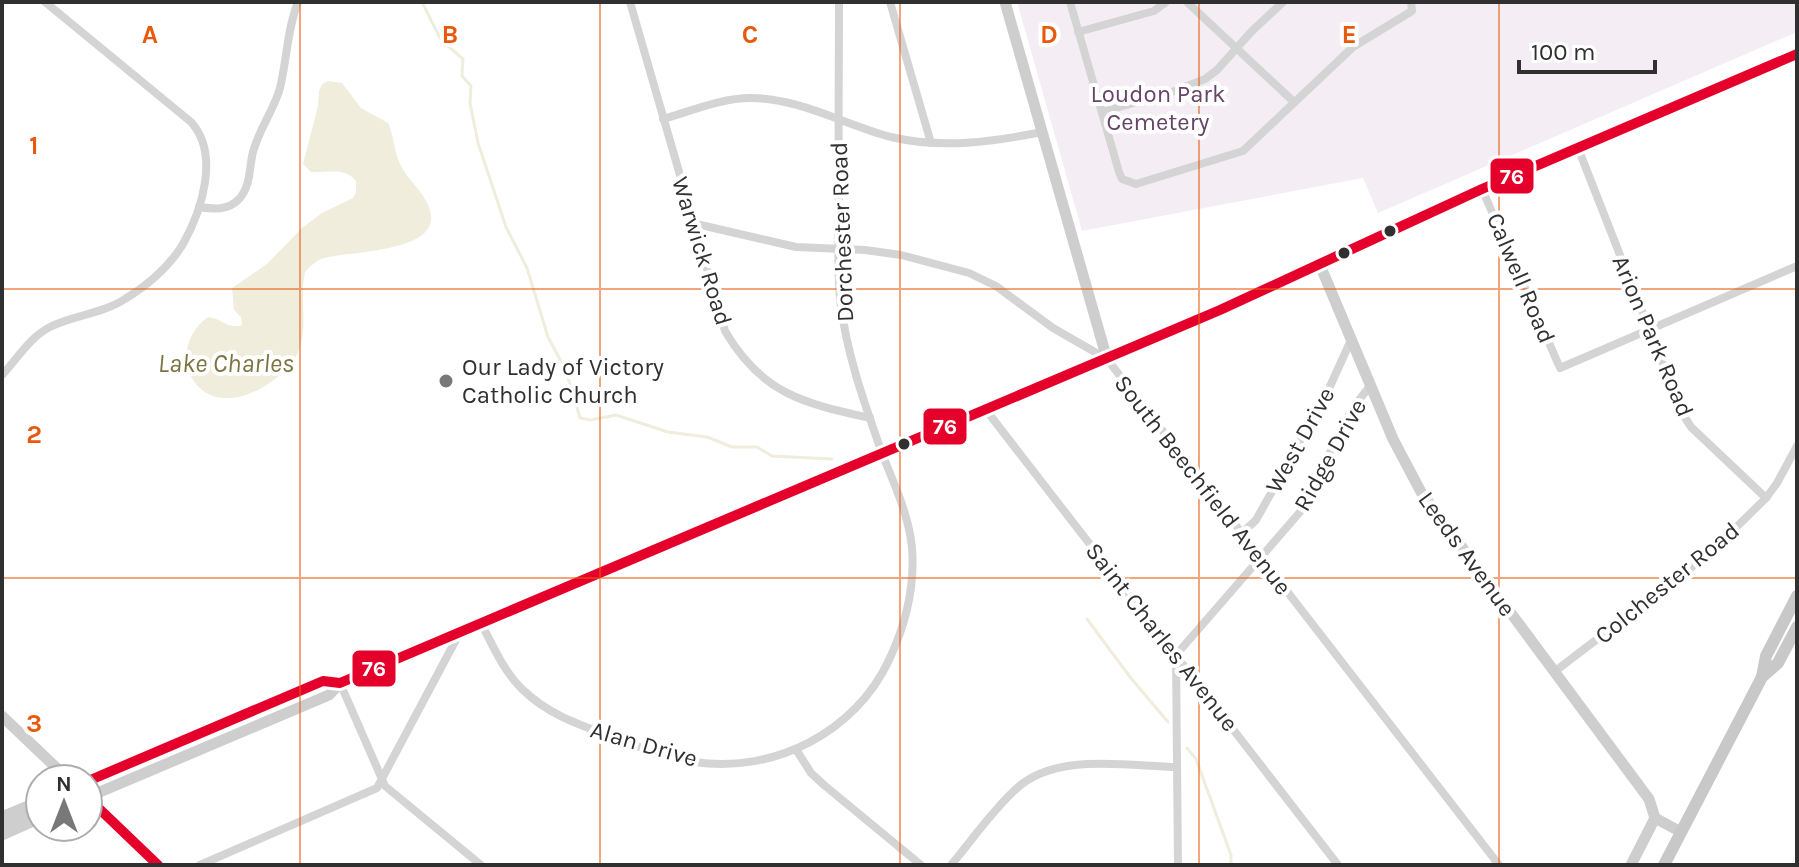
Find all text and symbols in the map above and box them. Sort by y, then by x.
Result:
text: A [142,19,158,50]
text: B [442,19,458,50]
text: C [742,19,758,50]
text: D [1040,19,1058,50]
text: E [1341,19,1357,50]
scale bar [1519,24,1655,74]
text: 100 m [1531,38,1596,66]
park label: Loudon Park Cemetery [1090,80,1226,136]
text: 1 [29,130,39,161]
street label: Dorchester Road [825,141,859,323]
line badge: 76 [1489,157,1535,195]
text: 76 [1500,164,1524,190]
street label: Warwick Road [666,173,738,329]
street label: Calwell Road [1481,209,1561,347]
unlabelled marker [1382,223,1398,239]
unlabelled marker [1336,245,1352,261]
street label: Arion Park Road [1606,251,1700,421]
water label: Lake Charles [158,348,294,379]
place label: Our Lady of Victory Catholic Church [462,353,664,409]
street label: South Beechfield Avenue [1109,370,1297,600]
marker: Our Lady of Victory Catholic Church [437,372,455,390]
street label: West Drive [1260,382,1340,498]
street label: Ridge Drive [1288,394,1372,516]
line badge: 76 [922,407,968,446]
text: 76 [933,414,957,440]
text: 2 [26,419,42,450]
unlabelled marker [896,436,912,452]
street label: Leeds Avenue [1412,486,1522,622]
street label: Colchester Road [1589,516,1745,650]
street label: Saint Charles Avenue [1080,537,1244,737]
line badge: 76 [351,649,397,688]
text: 76 [362,656,386,682]
text: 3 [26,708,42,739]
street label: Alan Drive [587,715,701,773]
north arrow [24,763,104,843]
text: N [56,771,72,797]

